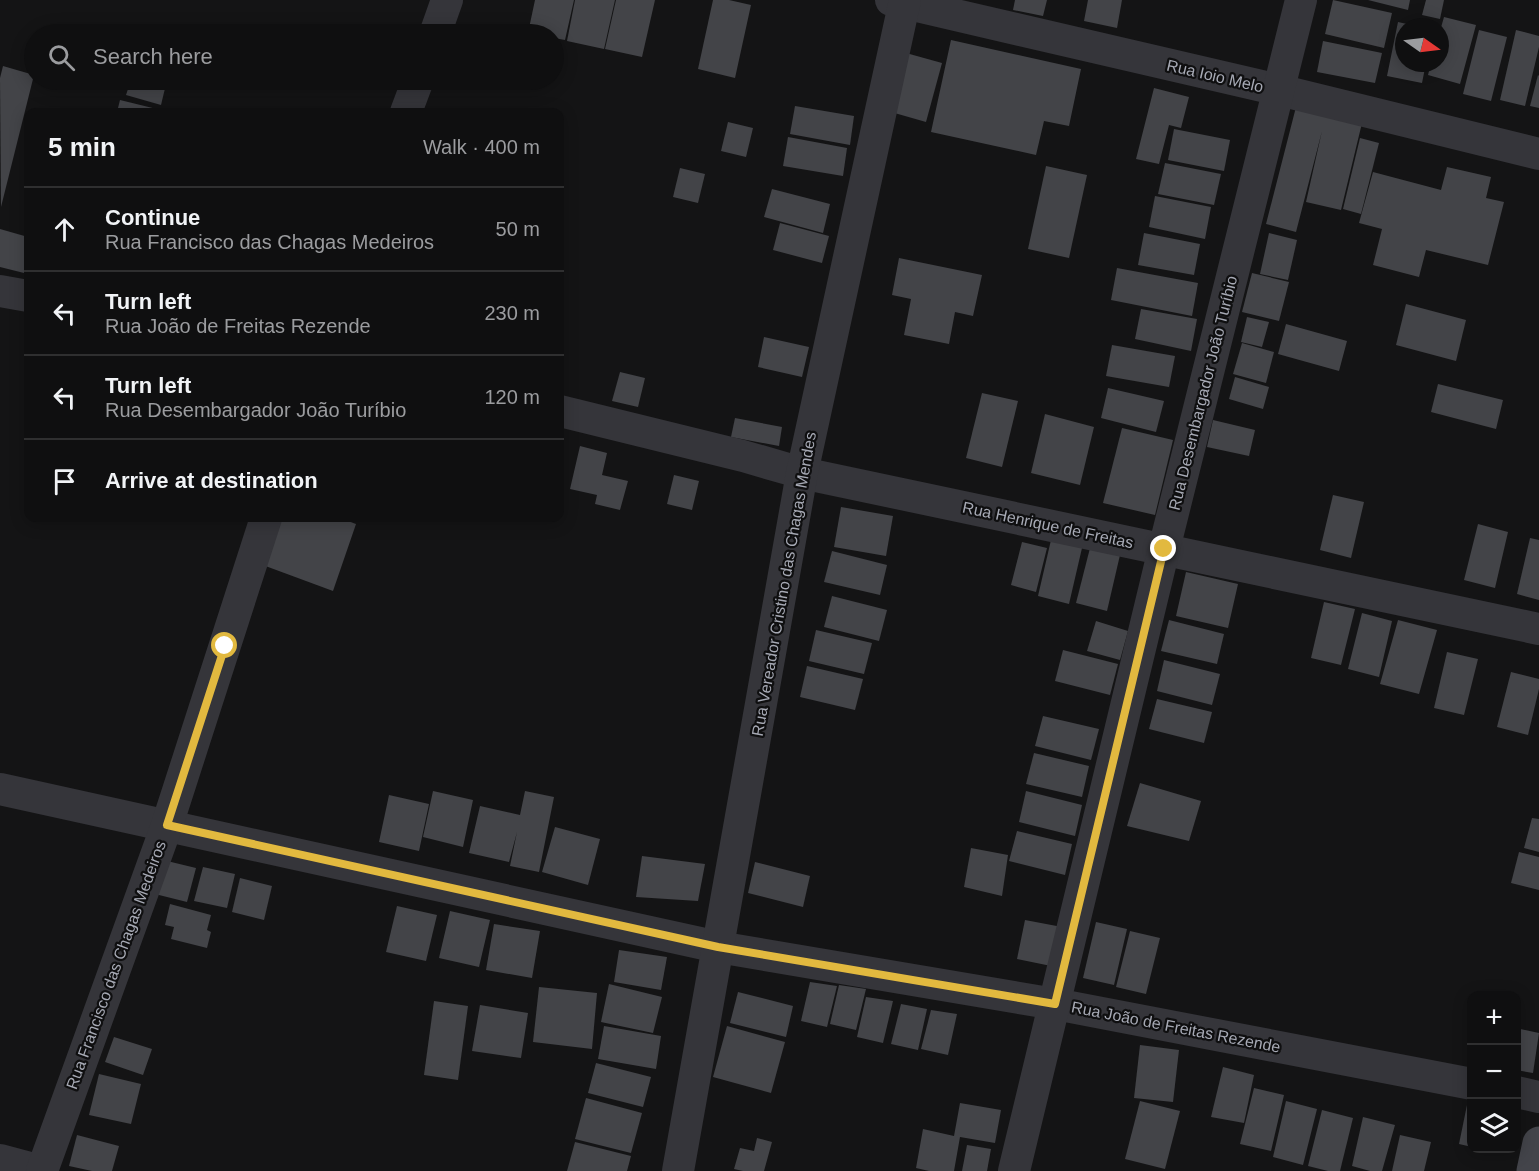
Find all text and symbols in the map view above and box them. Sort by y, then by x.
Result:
north arrow [1395,18,1449,72]
search box [24,24,564,90]
icon: search [45,41,78,74]
text: Search here [93,44,213,69]
street label: Rua Ioio Melo [1165,57,1265,95]
text: 5 min [48,132,116,162]
text: Walk · 400 m [423,136,540,158]
text: Continue [105,205,200,230]
icon: ahead [48,213,81,246]
text: 50 m [496,218,540,240]
text: Rua Francisco das Chagas Medeiros [105,231,434,253]
street label: Rua Desembargador João Turíbio [1166,274,1240,512]
text: Turn left [105,289,191,314]
icon: left [48,297,81,330]
text: 230 m [484,302,540,324]
text: Rua João de Freitas Rezende [105,315,371,337]
text: Turn left [105,373,191,398]
icon: left [48,381,81,414]
text: 120 m [484,386,540,408]
text: Rua Desembargador João Turíbio [105,399,406,421]
street label: Rua Vereador Cristino das Chagas Mendes [749,431,819,737]
icon: arrive [48,465,81,498]
text: Arrive at destination [105,468,318,493]
street label: Rua Henrique de Freitas [961,499,1135,551]
route end [1150,535,1176,561]
route start [211,632,237,658]
street label: Rua Francisco das Chagas Medeiros [63,838,169,1092]
map controls [1467,991,1521,1153]
button: + [1467,991,1521,1045]
street label: Rua João de Freitas Rezende [1070,998,1282,1056]
button: − [1467,1045,1521,1099]
button: layers [1467,1099,1521,1153]

